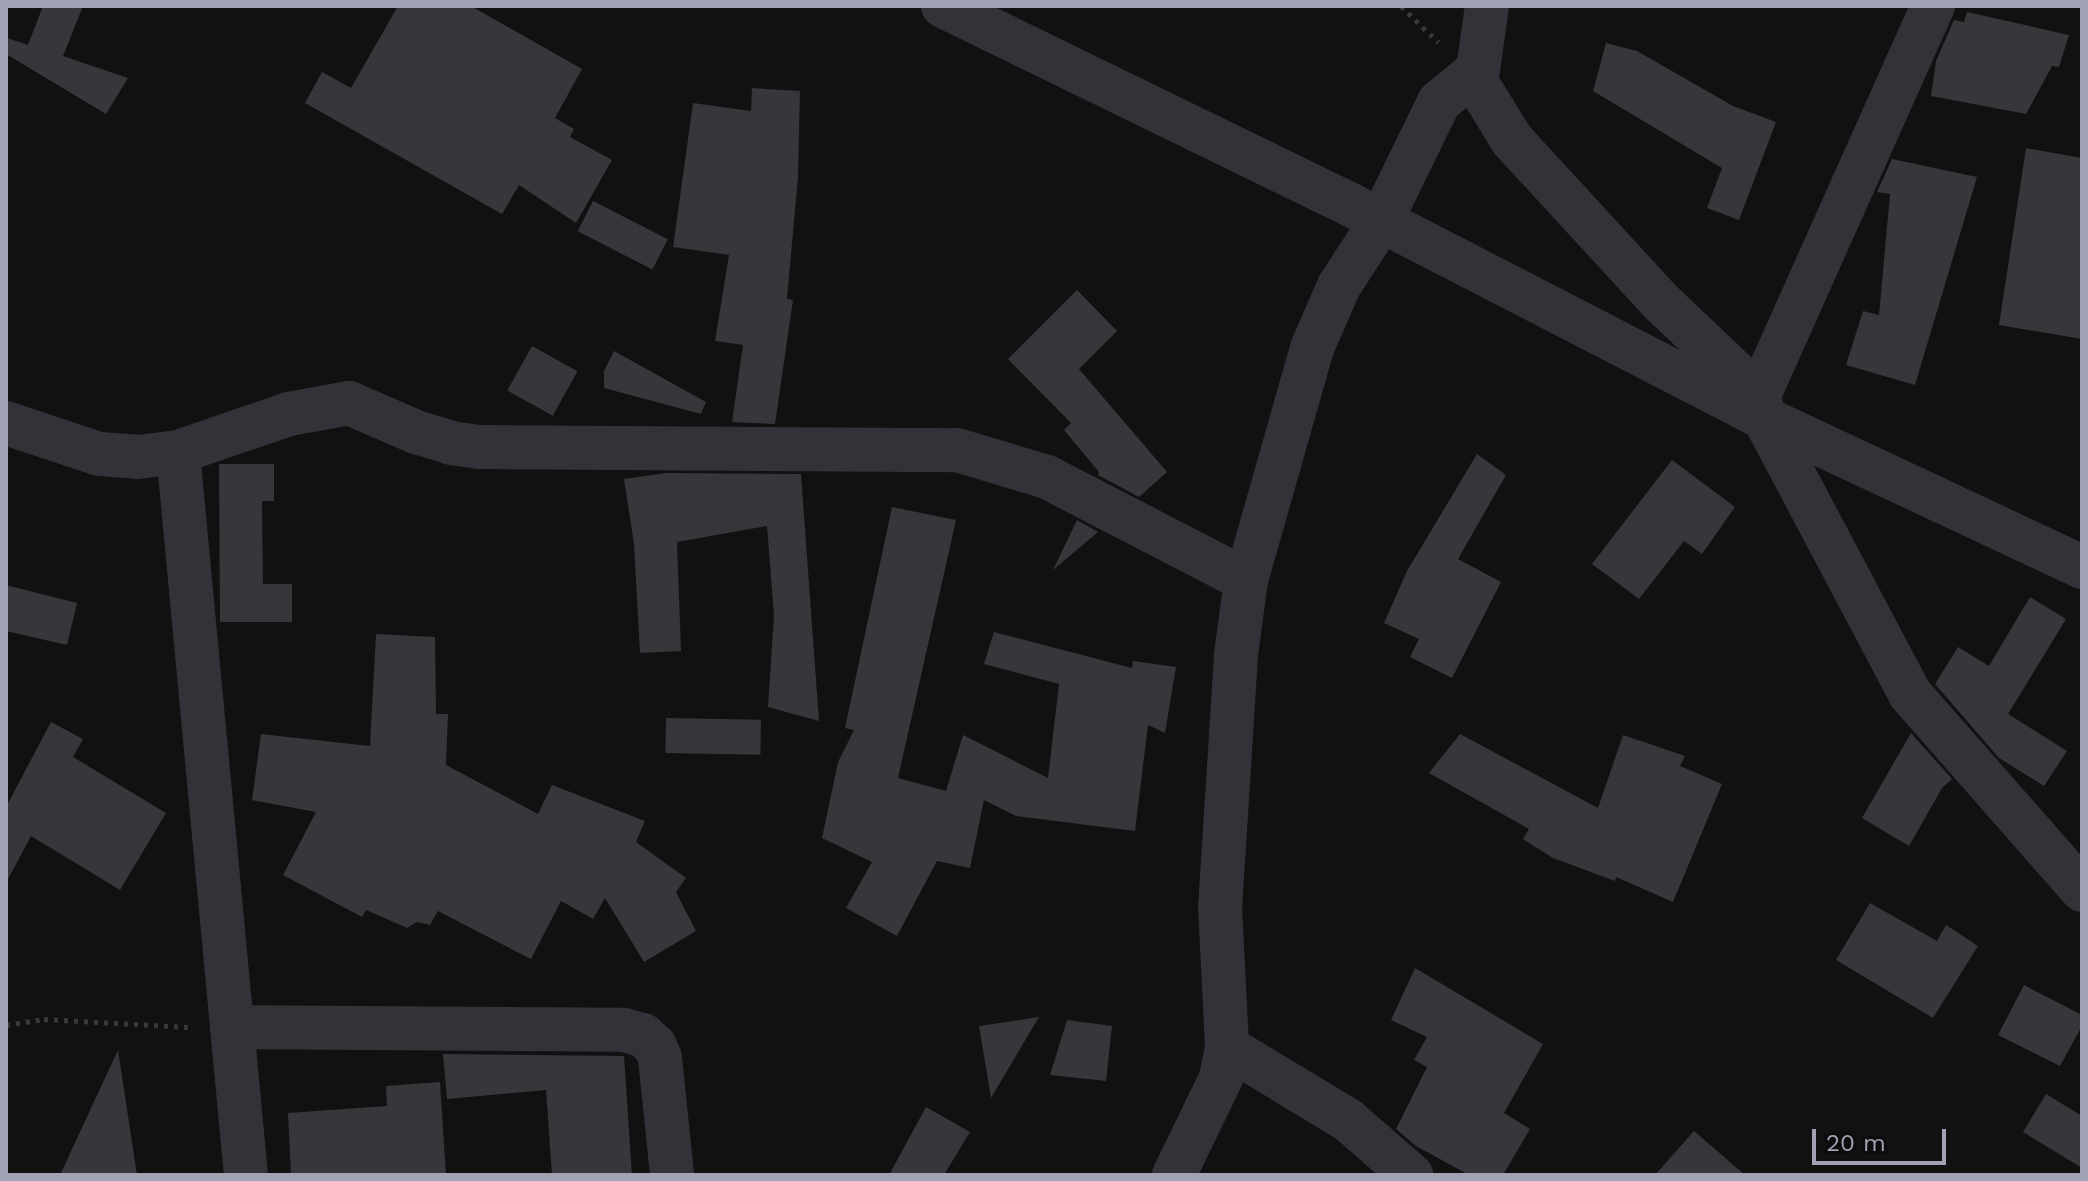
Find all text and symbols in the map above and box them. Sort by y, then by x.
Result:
scale bar [1816,1113,1950,1163]
text: 20 m [1826,1129,1886,1157]

